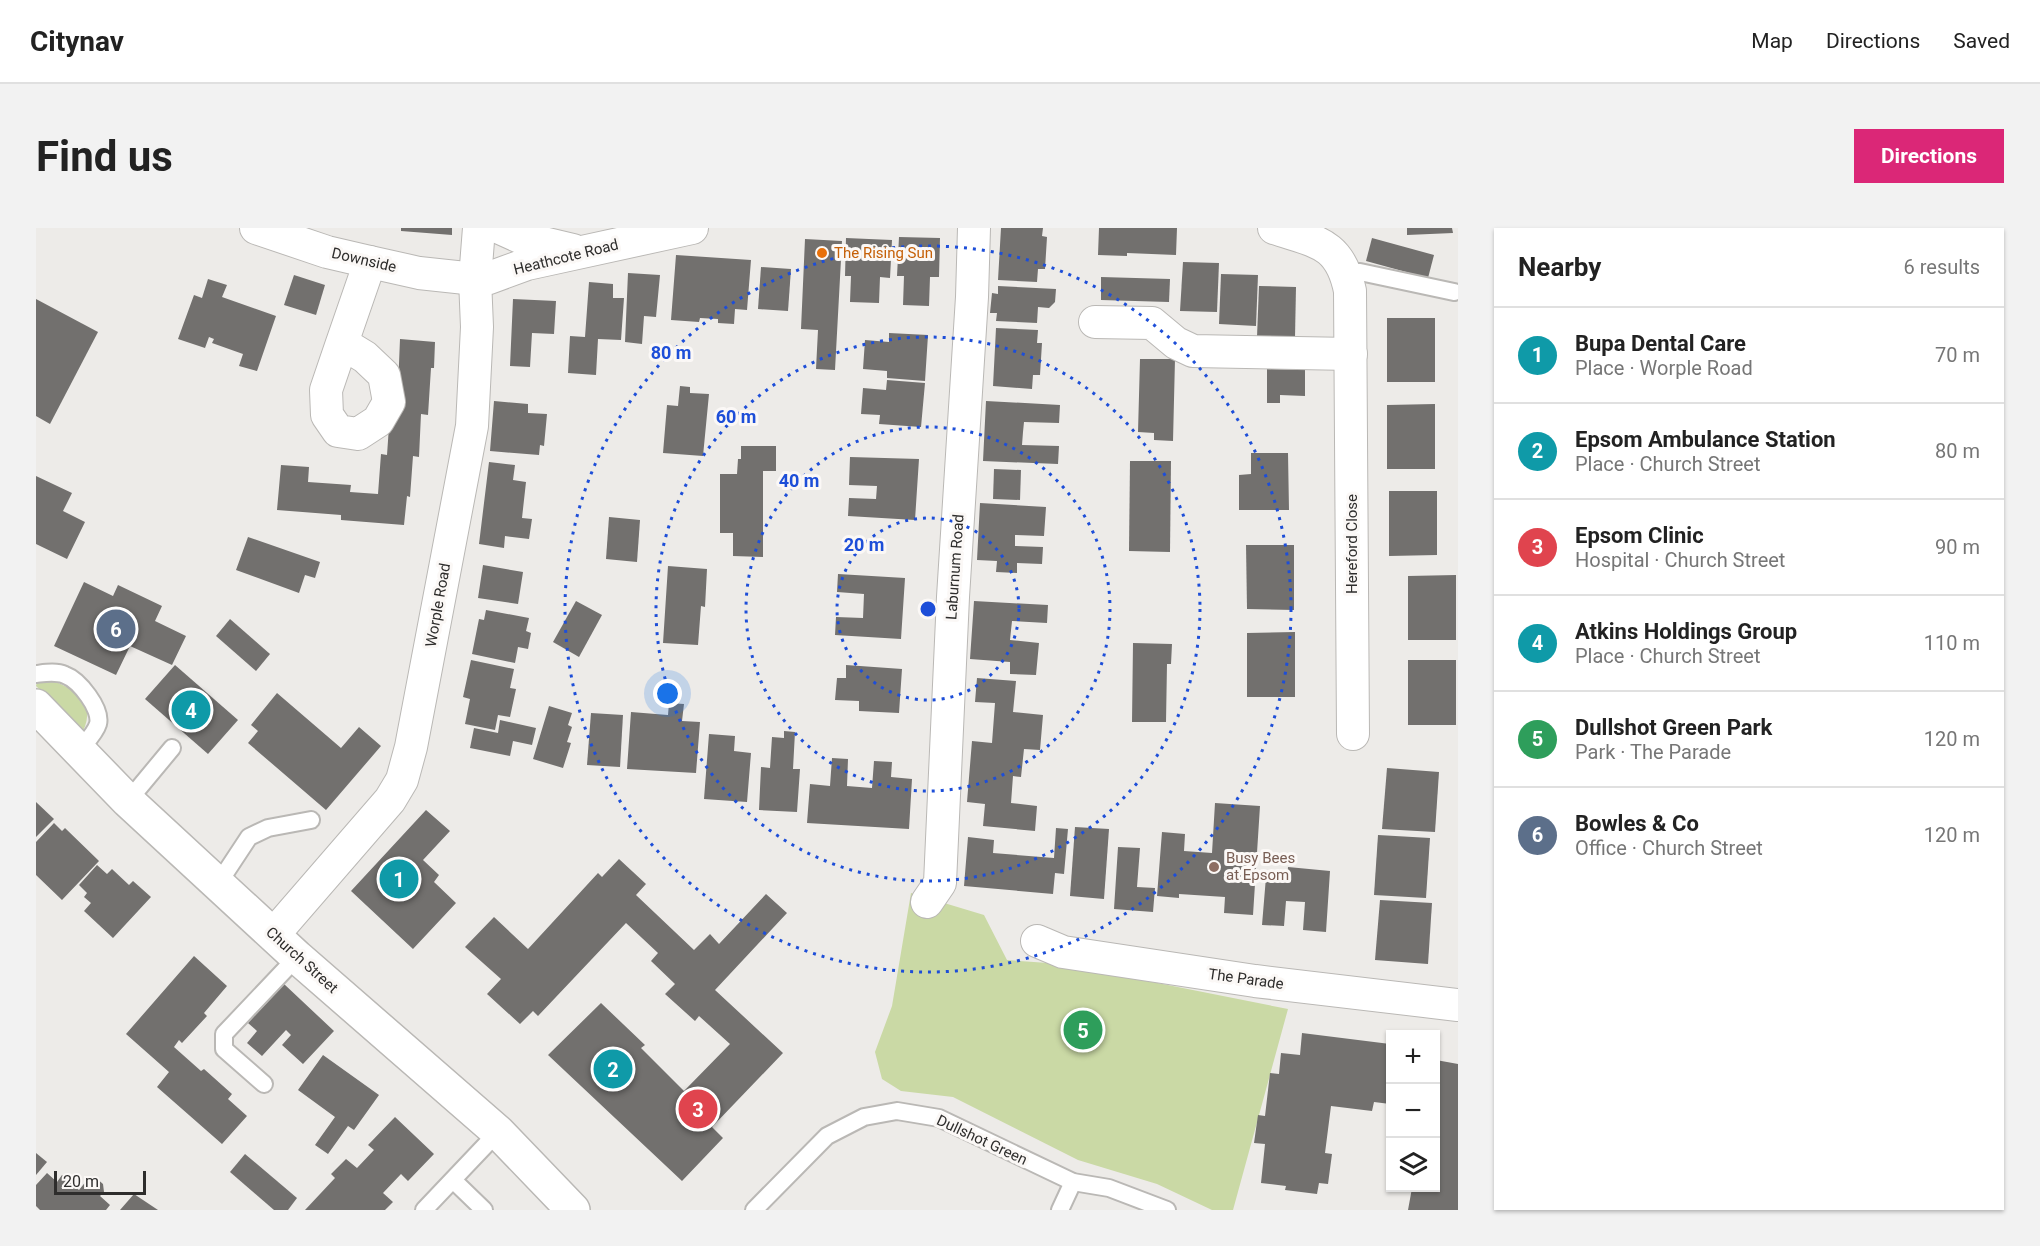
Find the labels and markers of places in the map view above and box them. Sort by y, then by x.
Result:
place label: The Rising Sun [834,244,933,262]
marker: The Rising Sun [815,246,829,260]
centre of rings [918,599,938,619]
pin: 6 [96,606,136,652]
pin: 4 [172,688,210,732]
place label: Busy Bees at Epsom [1226,849,1295,884]
pin: 1 [380,856,418,902]
marker: Busy Bees at Epsom [1207,860,1221,874]
pin: 5 [1064,1008,1102,1052]
pin: 2 [594,1046,632,1092]
pin: 3 [678,1086,718,1132]

